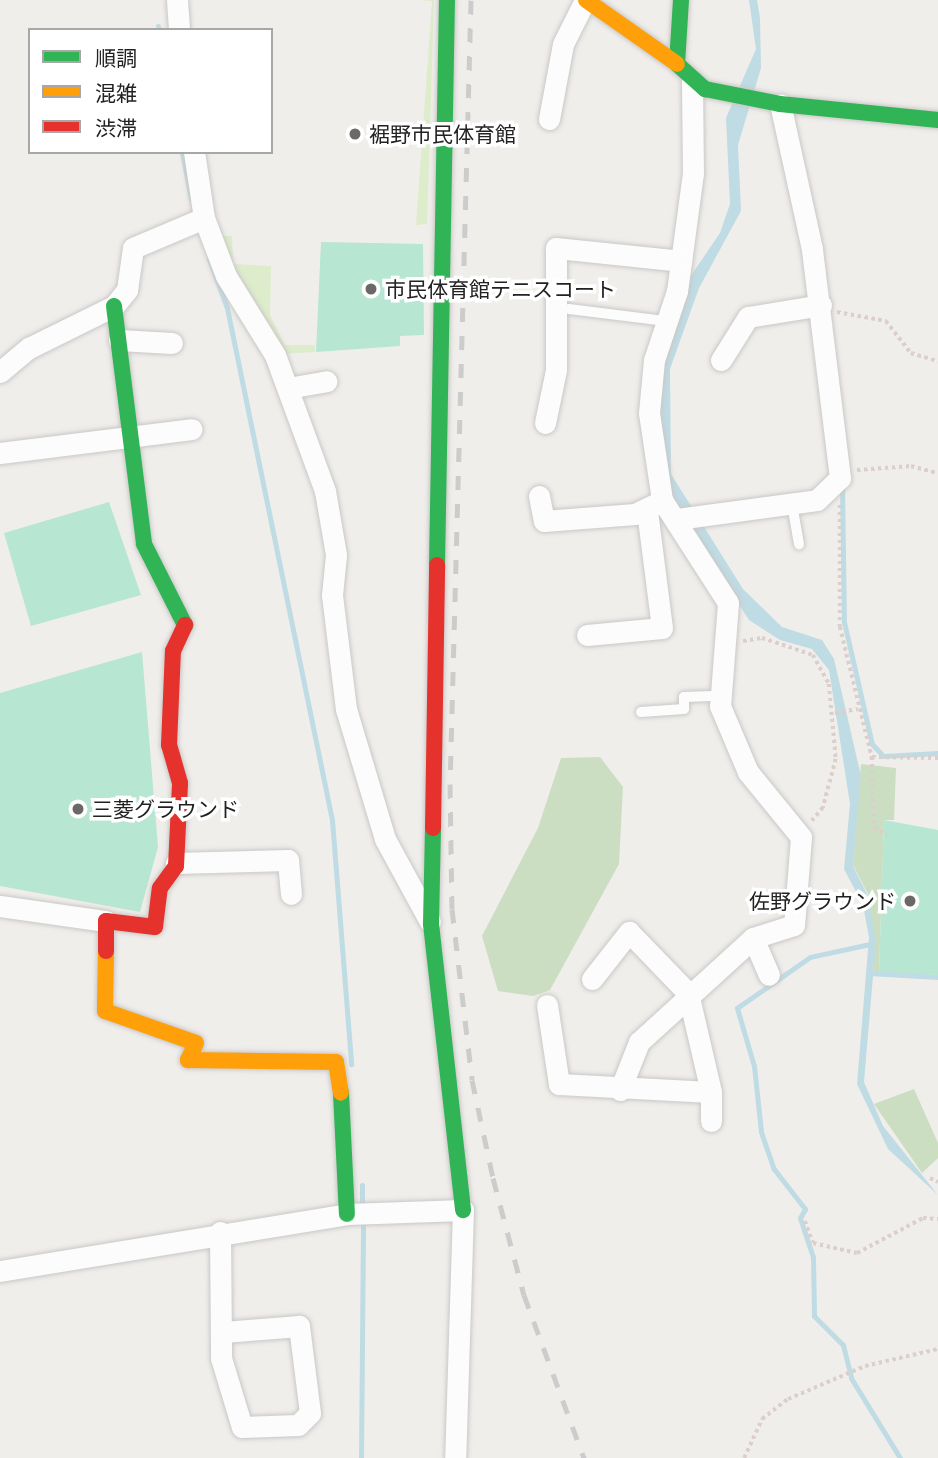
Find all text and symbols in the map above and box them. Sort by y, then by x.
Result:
legend [28,28,273,154]
text: 順調 [95,44,137,72]
text: 混雑 [95,79,137,107]
text: 渋滞 [95,114,137,142]
place label: 裾野市民体育館 [369,121,516,147]
marker: 裾野市民体育館 [347,126,363,142]
place label: 市民体育館テニスコート [385,276,616,302]
marker: 市民体育館テニスコート [363,281,379,297]
place label: 三菱グラウンド [92,796,239,822]
marker: 三菱グラウンド [70,801,86,817]
place label: 佐野グラウンド [749,888,896,914]
marker: 佐野グラウンド [902,893,918,909]

